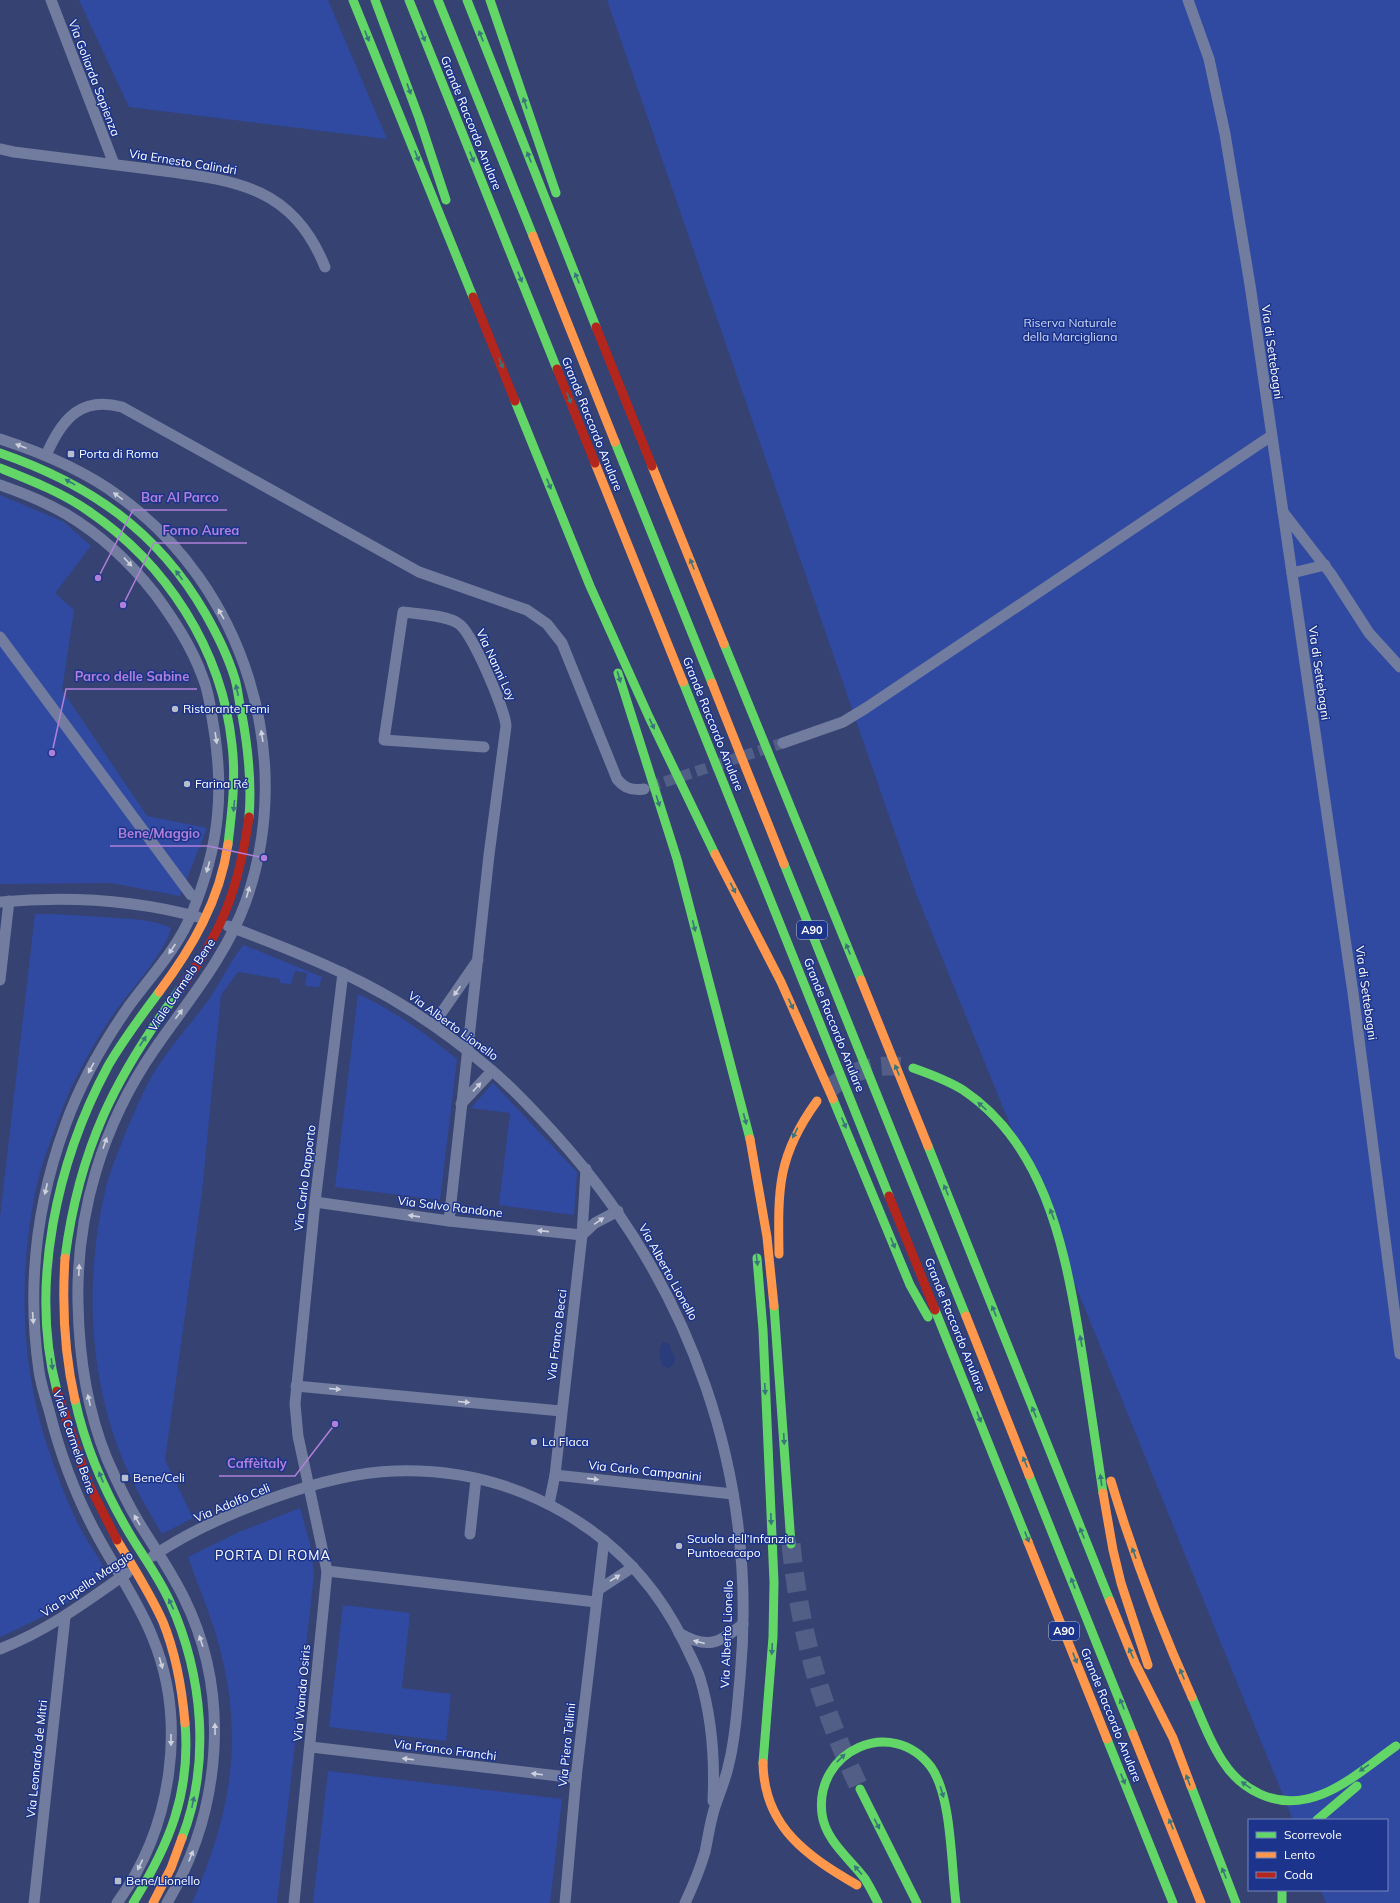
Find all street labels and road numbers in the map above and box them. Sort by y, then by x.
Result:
street label: Via Goliarda Sapienza [65,17,124,138]
street label: Grande Raccordo Anulare [438,54,505,192]
street label: Via Ernesto Calindri [128,146,238,177]
street label: Via di Settebagni [1258,304,1287,400]
street label: Grande Raccordo Anulare [559,355,626,493]
street label: Via di Settebagni [1305,625,1334,721]
street label: Via Nanni Loy [473,627,520,704]
street label: Grande Raccordo Anulare [680,655,747,793]
road number: A90 [797,921,827,939]
street label: Viale Carmelo Bene [145,935,218,1034]
street label: Via di Settebagni [1352,945,1381,1041]
street label: Grande Raccordo Anulare [801,956,868,1094]
street label: Via Alberto Lionello [405,988,502,1064]
street label: Via Carlo Dapporto [291,1124,318,1232]
street label: Via Salvo Randone [397,1193,503,1220]
street label: Via Alberto Lionello [636,1221,701,1323]
street label: Grande Raccordo Anulare [922,1256,989,1394]
street label: Via Franco Becci [543,1288,570,1381]
street label: Viale Carmelo Bene [50,1388,99,1496]
street label: Via Carlo Campanini [588,1457,703,1484]
street label: Via Adolfo Celi [192,1480,272,1525]
street label: Via Pupella Maggio [38,1547,136,1620]
street label: Via Alberto Lionello [717,1580,736,1688]
road number: A90 [1049,1622,1079,1640]
street label: Via Wanda Osiris [290,1644,313,1742]
street label: Grande Raccordo Anulare [1078,1646,1145,1784]
street label: Via Leonardo de Mitri [23,1699,50,1819]
street label: Via Piero Tellini [555,1702,578,1788]
street label: Via Franco Franchi [393,1736,497,1763]

